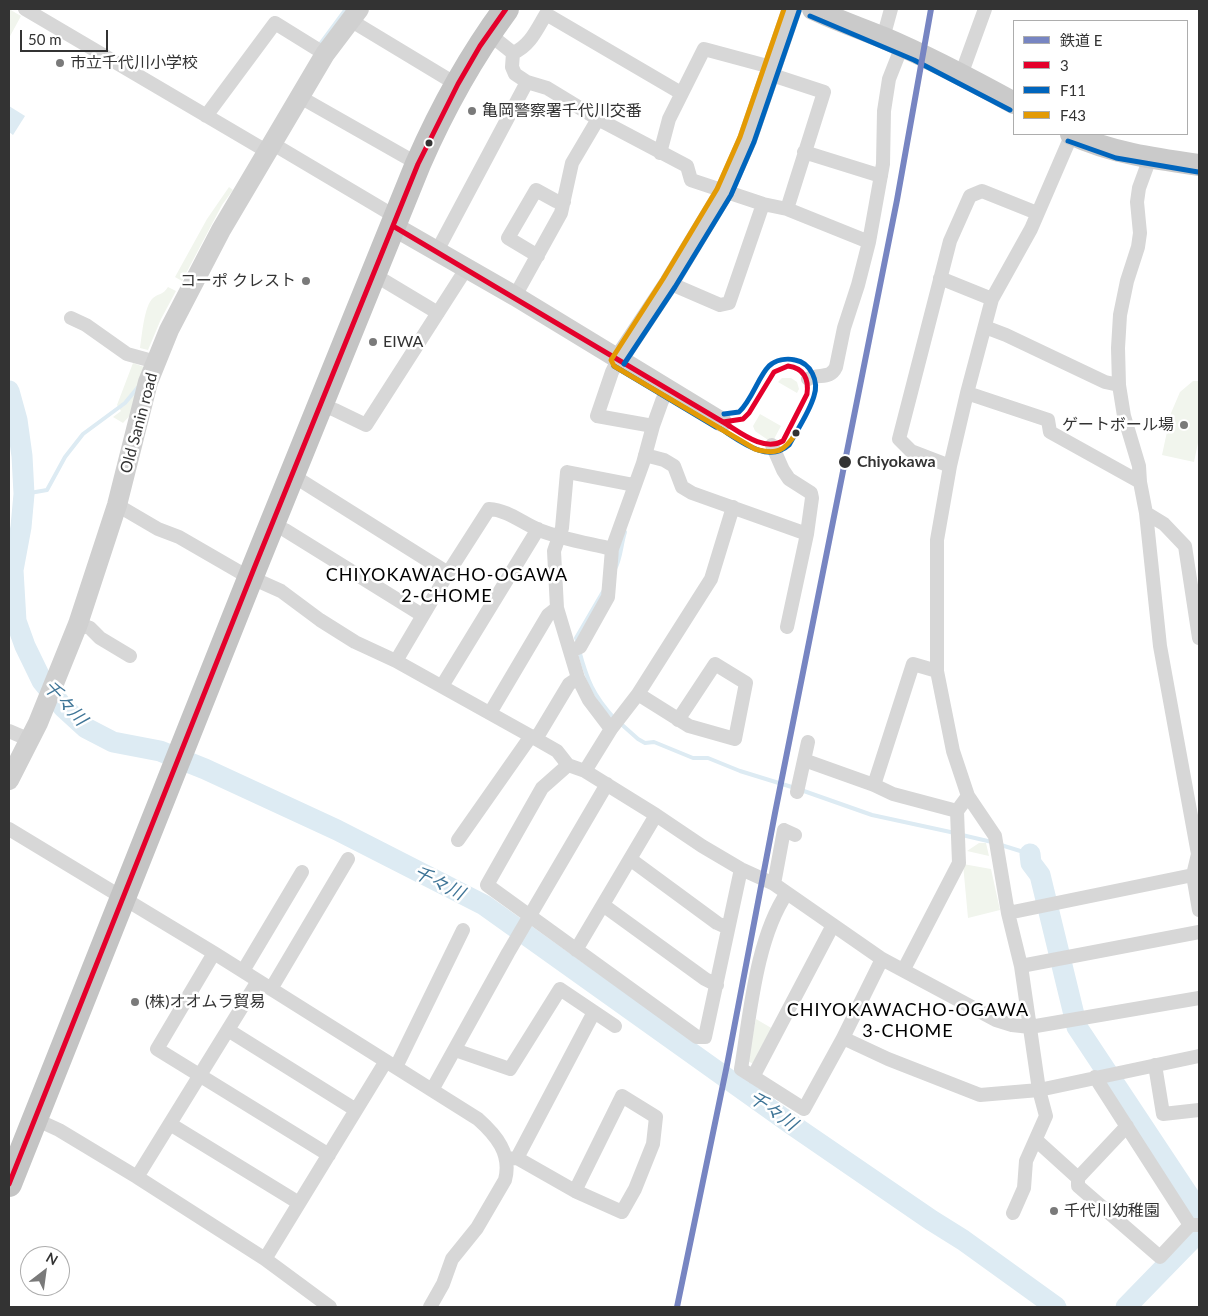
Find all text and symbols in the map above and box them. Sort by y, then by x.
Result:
scale bar [22,20,110,52]
legend [1013,20,1188,135]
text: 50 m [28,30,62,48]
text: 鉄道 E [1060,31,1103,49]
place label: 市立千代川小学校 [70,53,198,73]
text: 3 [1060,56,1069,74]
marker: 市立千代川小学校 [54,57,66,69]
text: F11 [1060,81,1086,99]
place label: 亀岡警察署千代川交番 [482,101,642,121]
marker: 亀岡警察署千代川交番 [466,105,478,117]
text: F43 [1060,106,1086,124]
unlabelled marker [424,138,434,148]
place label: コーポ クレスト [180,271,296,291]
marker: コーポ クレスト [300,275,312,287]
place label: EIWA [383,332,423,352]
marker: EIWA [367,336,379,348]
street label: Old Sanin road [116,371,162,475]
place label: ゲートボール場 [1062,415,1174,435]
marker: ゲートボール場 [1178,419,1190,431]
unlabelled marker [791,428,801,438]
place label: Chiyokawa [857,452,936,472]
marker: Chiyokawa [837,454,853,470]
district label: CHIYOKAWACHO-OGAWA 2-CHOME [323,564,571,606]
water label: 千々川 [39,676,91,730]
water label: 千々川 [410,861,468,905]
place label: (株)オオムラ貿易 [145,992,266,1012]
marker: (株)オオムラ貿易 [129,996,141,1008]
district label: CHIYOKAWACHO-OGAWA 3-CHOME [784,999,1032,1042]
water label: 千々川 [745,1087,801,1135]
place label: 千代川幼稚園 [1064,1201,1160,1221]
marker: 千代川幼稚園 [1048,1205,1060,1217]
north arrow [20,1246,70,1296]
text: N [43,1248,61,1268]

